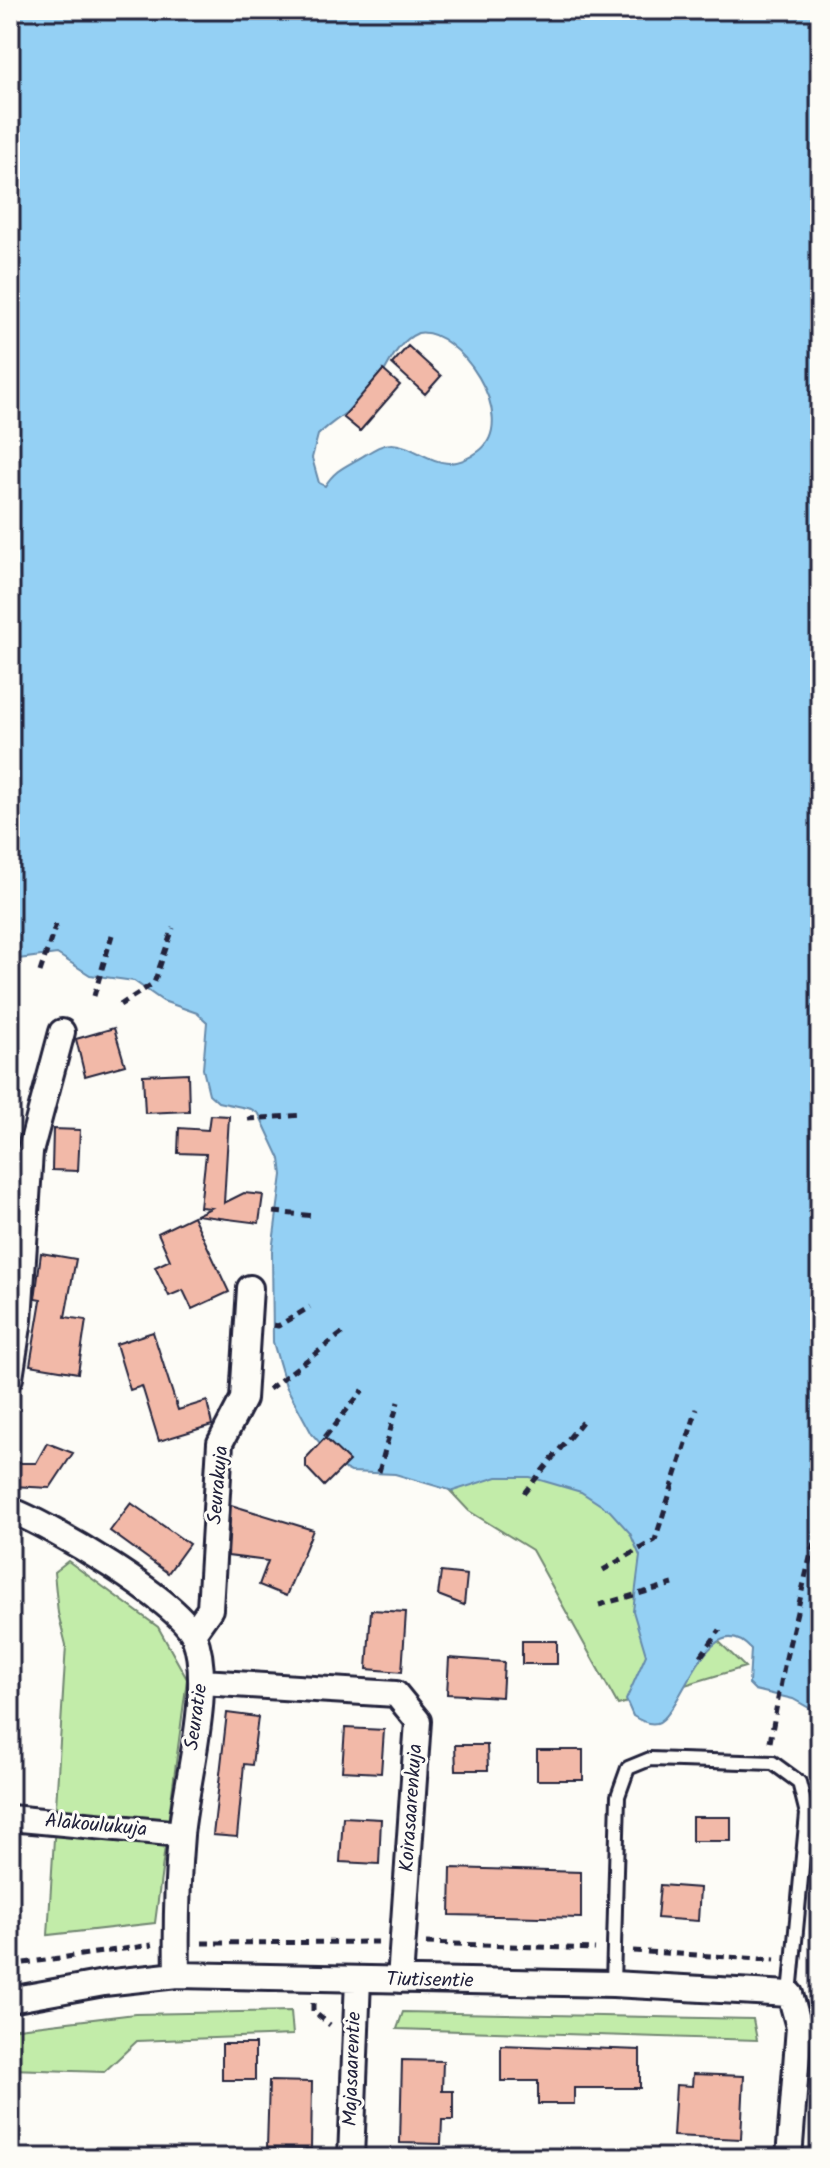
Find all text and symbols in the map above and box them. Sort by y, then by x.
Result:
street label: Seurakuja [200,1444,238,1526]
street label: Seuratie [177,1682,217,1752]
street label: Koirasaarenkuja [392,1743,432,1873]
street label: Alakoulukuja [44,1806,148,1846]
street label: Tiutisentie [386,1964,474,1998]
street label: Majasaarentie [335,2011,371,2127]

